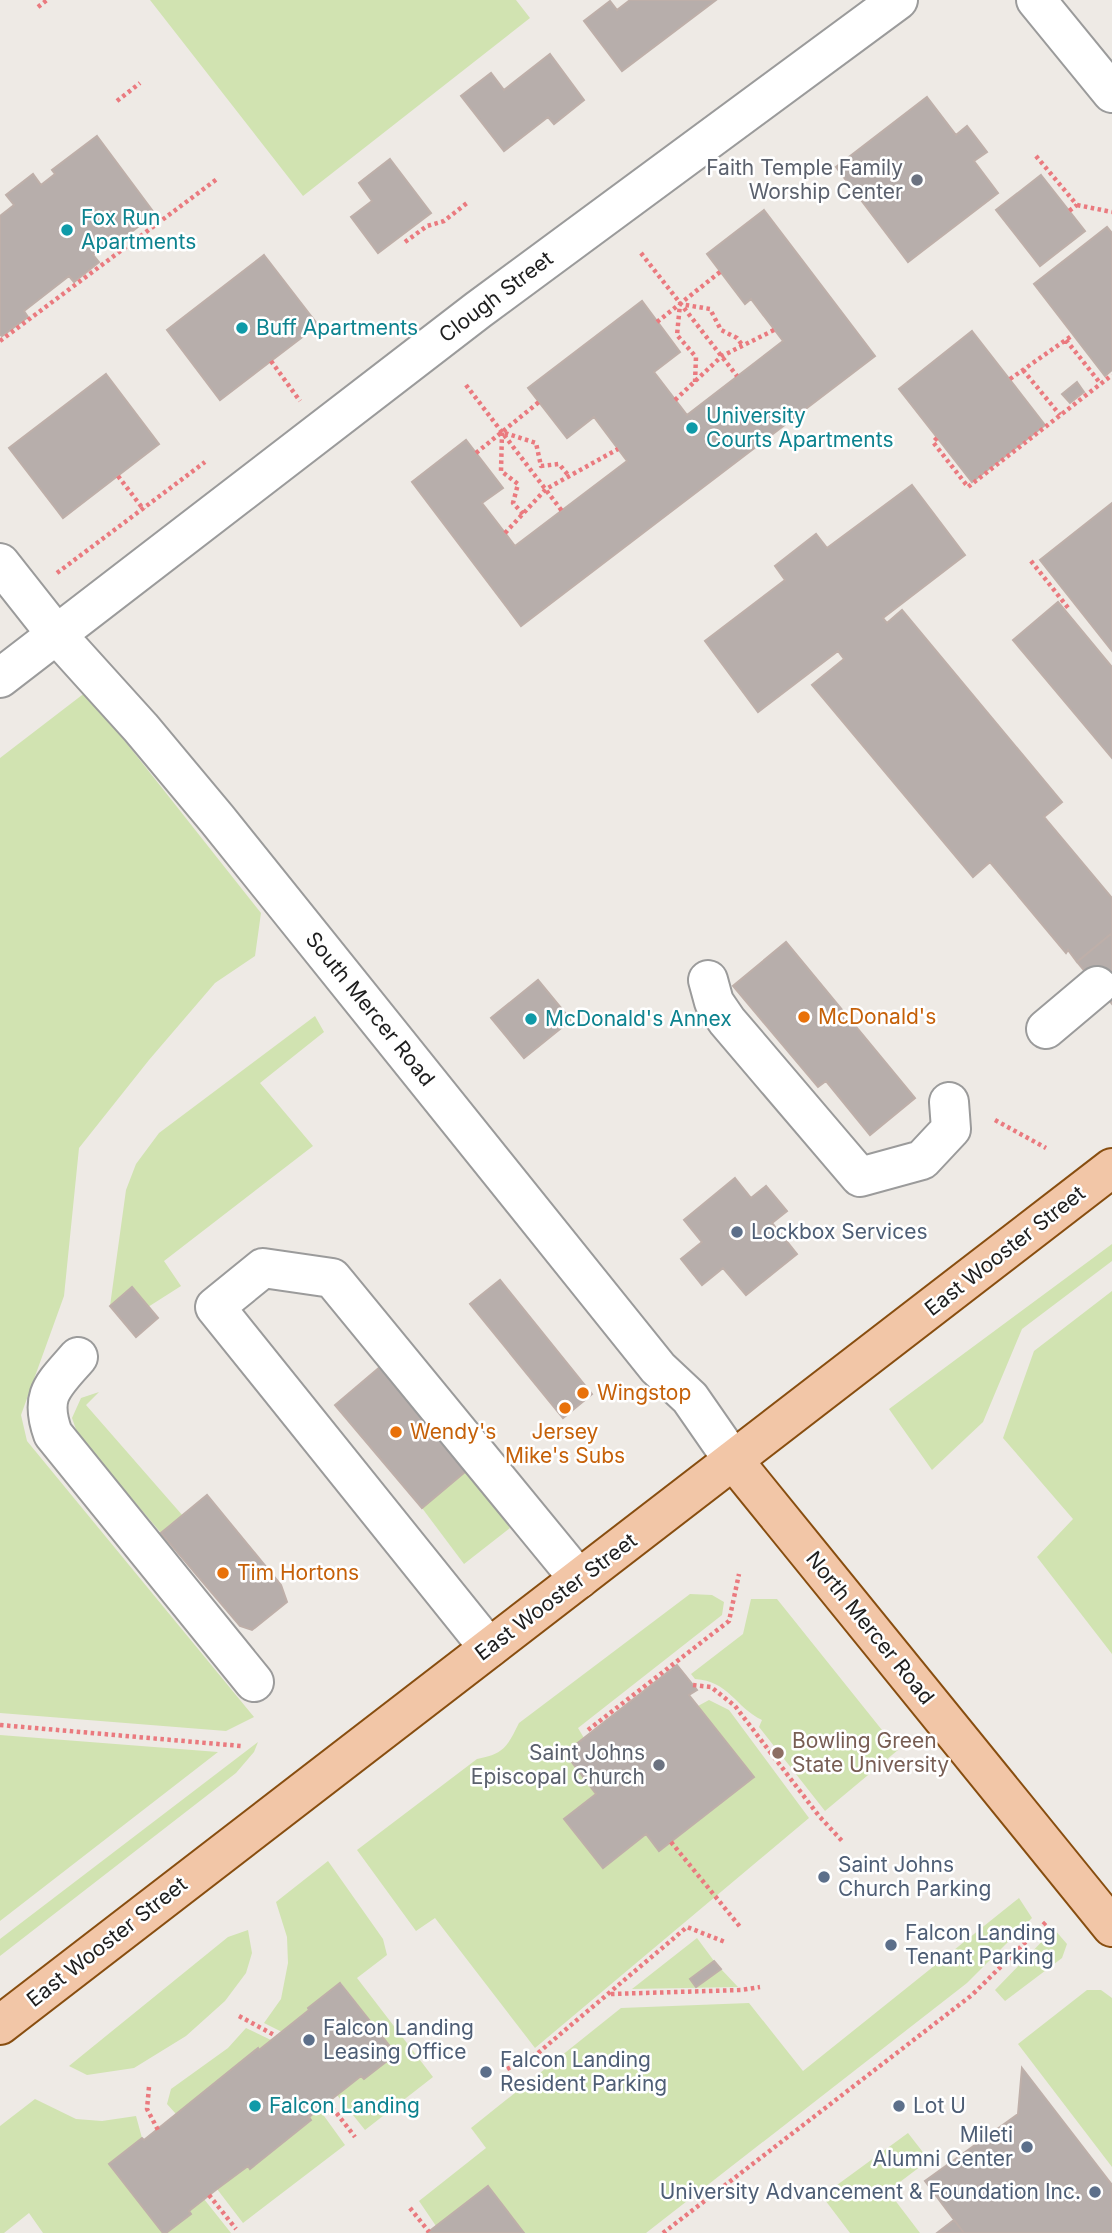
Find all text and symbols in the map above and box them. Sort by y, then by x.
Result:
place label: Faith Temple Family Worship Center [706,155,903,204]
marker: Faith Temple Family Worship Center [909,172,925,188]
place label: Fox Run Apartments [81,205,196,254]
marker: Fox Run Apartments [59,222,75,238]
street label: Clough Street [434,246,558,347]
place label: Buff Apartments [256,315,418,340]
marker: Buff Apartments [234,320,250,336]
place label: University Courts Apartments [706,403,893,452]
marker: University Courts Apartments [684,420,700,436]
street label: South Mercer Road [301,927,440,1091]
place label: McDonald's [818,1004,936,1029]
place label: McDonald's Annex [545,1006,732,1031]
marker: McDonald's [796,1009,812,1025]
marker: McDonald's Annex [523,1011,539,1027]
street label: East Wooster Street [920,1180,1090,1321]
place label: Lockbox Services [751,1219,928,1244]
marker: Lockbox Services [729,1224,745,1240]
place label: Wingstop [597,1380,691,1405]
marker: Wingstop [575,1385,591,1401]
marker: Jersey Mike's Subs [557,1400,573,1416]
place label: Wendy's [410,1419,496,1444]
place label: Jersey Mike's Subs [505,1419,625,1468]
marker: Wendy's [388,1424,404,1440]
street label: East Wooster Street [470,1528,642,1666]
street label: North Mercer Road [801,1546,940,1709]
place label: Tim Hortons [237,1560,359,1585]
marker: Tim Hortons [215,1565,231,1581]
place label: Bowling Green State University [792,1728,949,1777]
place label: Saint Johns Episcopal Church [471,1740,645,1789]
marker: Bowling Green State University [770,1745,786,1761]
marker: Saint Johns Episcopal Church [651,1757,667,1773]
place label: Saint Johns Church Parking [838,1852,991,1901]
marker: Saint Johns Church Parking [816,1869,832,1885]
street label: East Wooster Street [22,1871,192,2012]
place label: Falcon Landing Tenant Parking [905,1920,1056,1969]
marker: Falcon Landing Tenant Parking [883,1937,899,1953]
place label: Falcon Landing Leasing Office [323,2015,474,2064]
marker: Falcon Landing Leasing Office [301,2032,317,2048]
place label: Falcon Landing Resident Parking [500,2047,667,2096]
marker: Falcon Landing Resident Parking [478,2064,494,2080]
place label: Falcon Landing [269,2093,420,2118]
place label: Lot U [913,2093,966,2118]
marker: Falcon Landing [247,2098,263,2114]
marker: Lot U [891,2098,907,2114]
place label: Mileti Alumni Center [872,2122,1013,2171]
marker: Mileti Alumni Center [1019,2139,1035,2155]
place label: University Advancement & Foundation Inc. [660,2179,1081,2204]
marker: University Advancement & Foundation Inc. [1087,2184,1103,2200]

